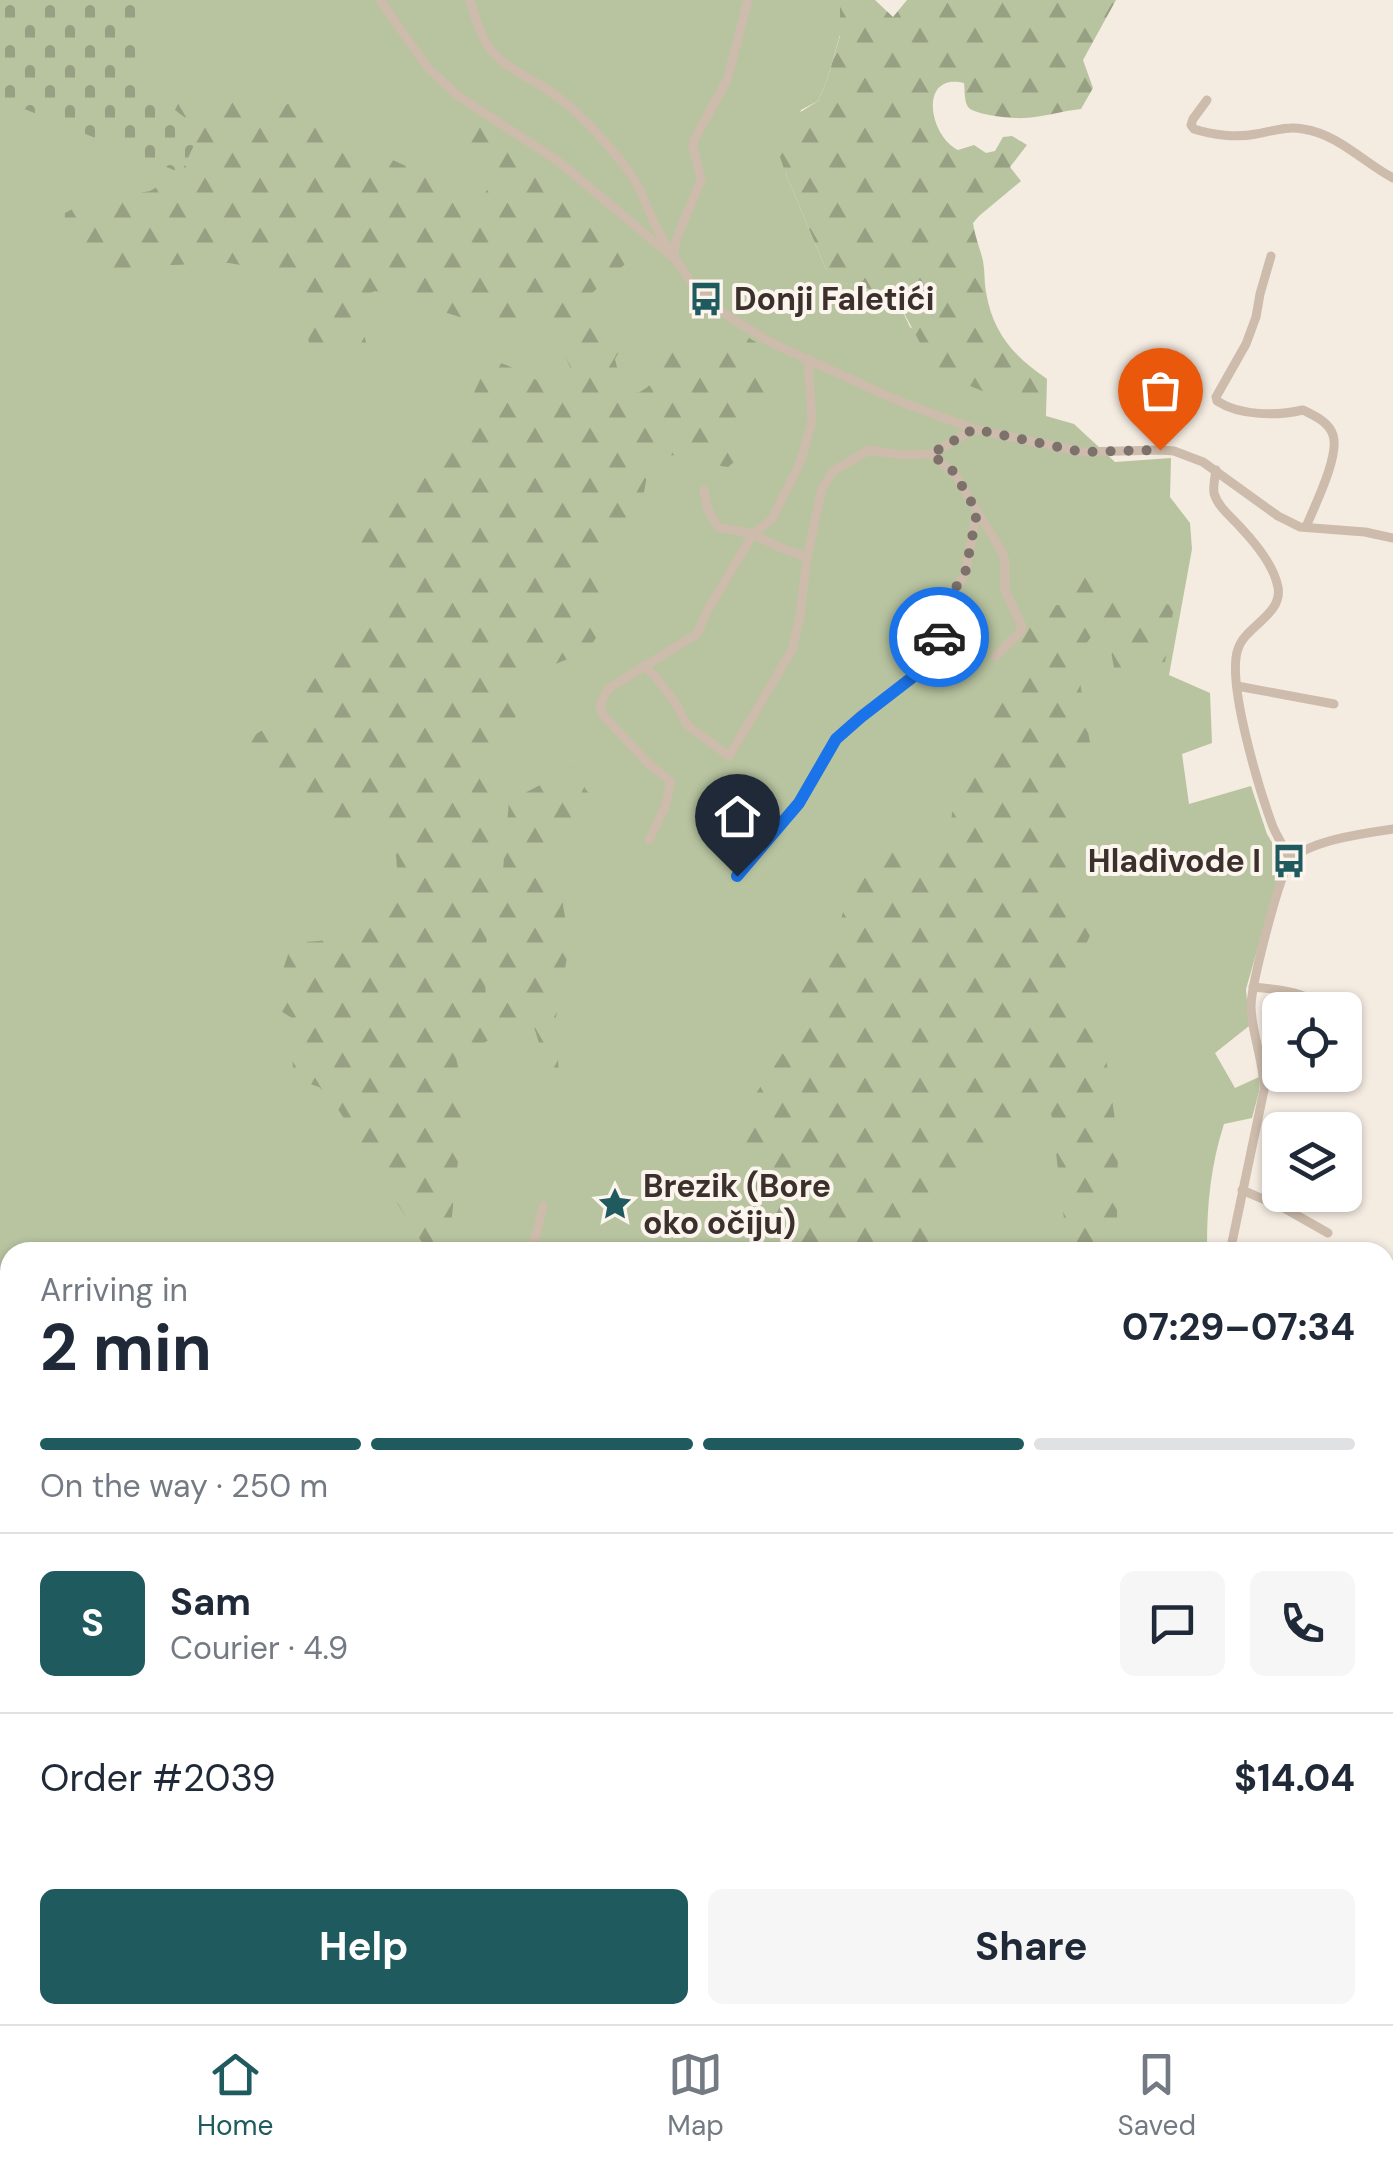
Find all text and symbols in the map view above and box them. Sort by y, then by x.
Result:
place label: Donji Faletići [734,278,935,320]
bus stop icon: Donji Faletići [687,280,725,318]
pin [1118,348,1203,451]
icon: bag [1133,363,1188,418]
courier [889,587,989,687]
icon: car [912,610,967,665]
pin [695,774,780,877]
icon: home [710,789,765,844]
place label: Hladivode I [1088,840,1261,882]
bus stop icon: Hladivode I [1270,842,1308,880]
map controls [1262,992,1362,1212]
button: locate [1262,992,1362,1092]
button: layers [1262,1112,1362,1212]
place label: Brezik (Bore oko očiju) [643,1165,831,1244]
place icon: Brezik (Bore oko očiju) [596,1185,634,1223]
text: Arriving in [40,1269,188,1311]
text: 07:29–07:34 [1122,1302,1355,1352]
text: 2 min [40,1306,212,1390]
text: On the way · 250 m [40,1465,328,1507]
button: chat [1120,1571,1225,1676]
button: phone [1250,1571,1355,1676]
text: Sam [170,1577,251,1627]
text: S [81,1598,104,1648]
text: Courier · 4.9 [170,1627,348,1669]
text: Order #2039 [40,1753,276,1803]
text: $14.04 [1234,1753,1355,1803]
button: Help [40,1889,688,2004]
button: Share [708,1889,1355,2004]
tab: Home [197,2047,273,2144]
tab: Map [667,2047,724,2144]
tab: Saved [1118,2047,1196,2144]

